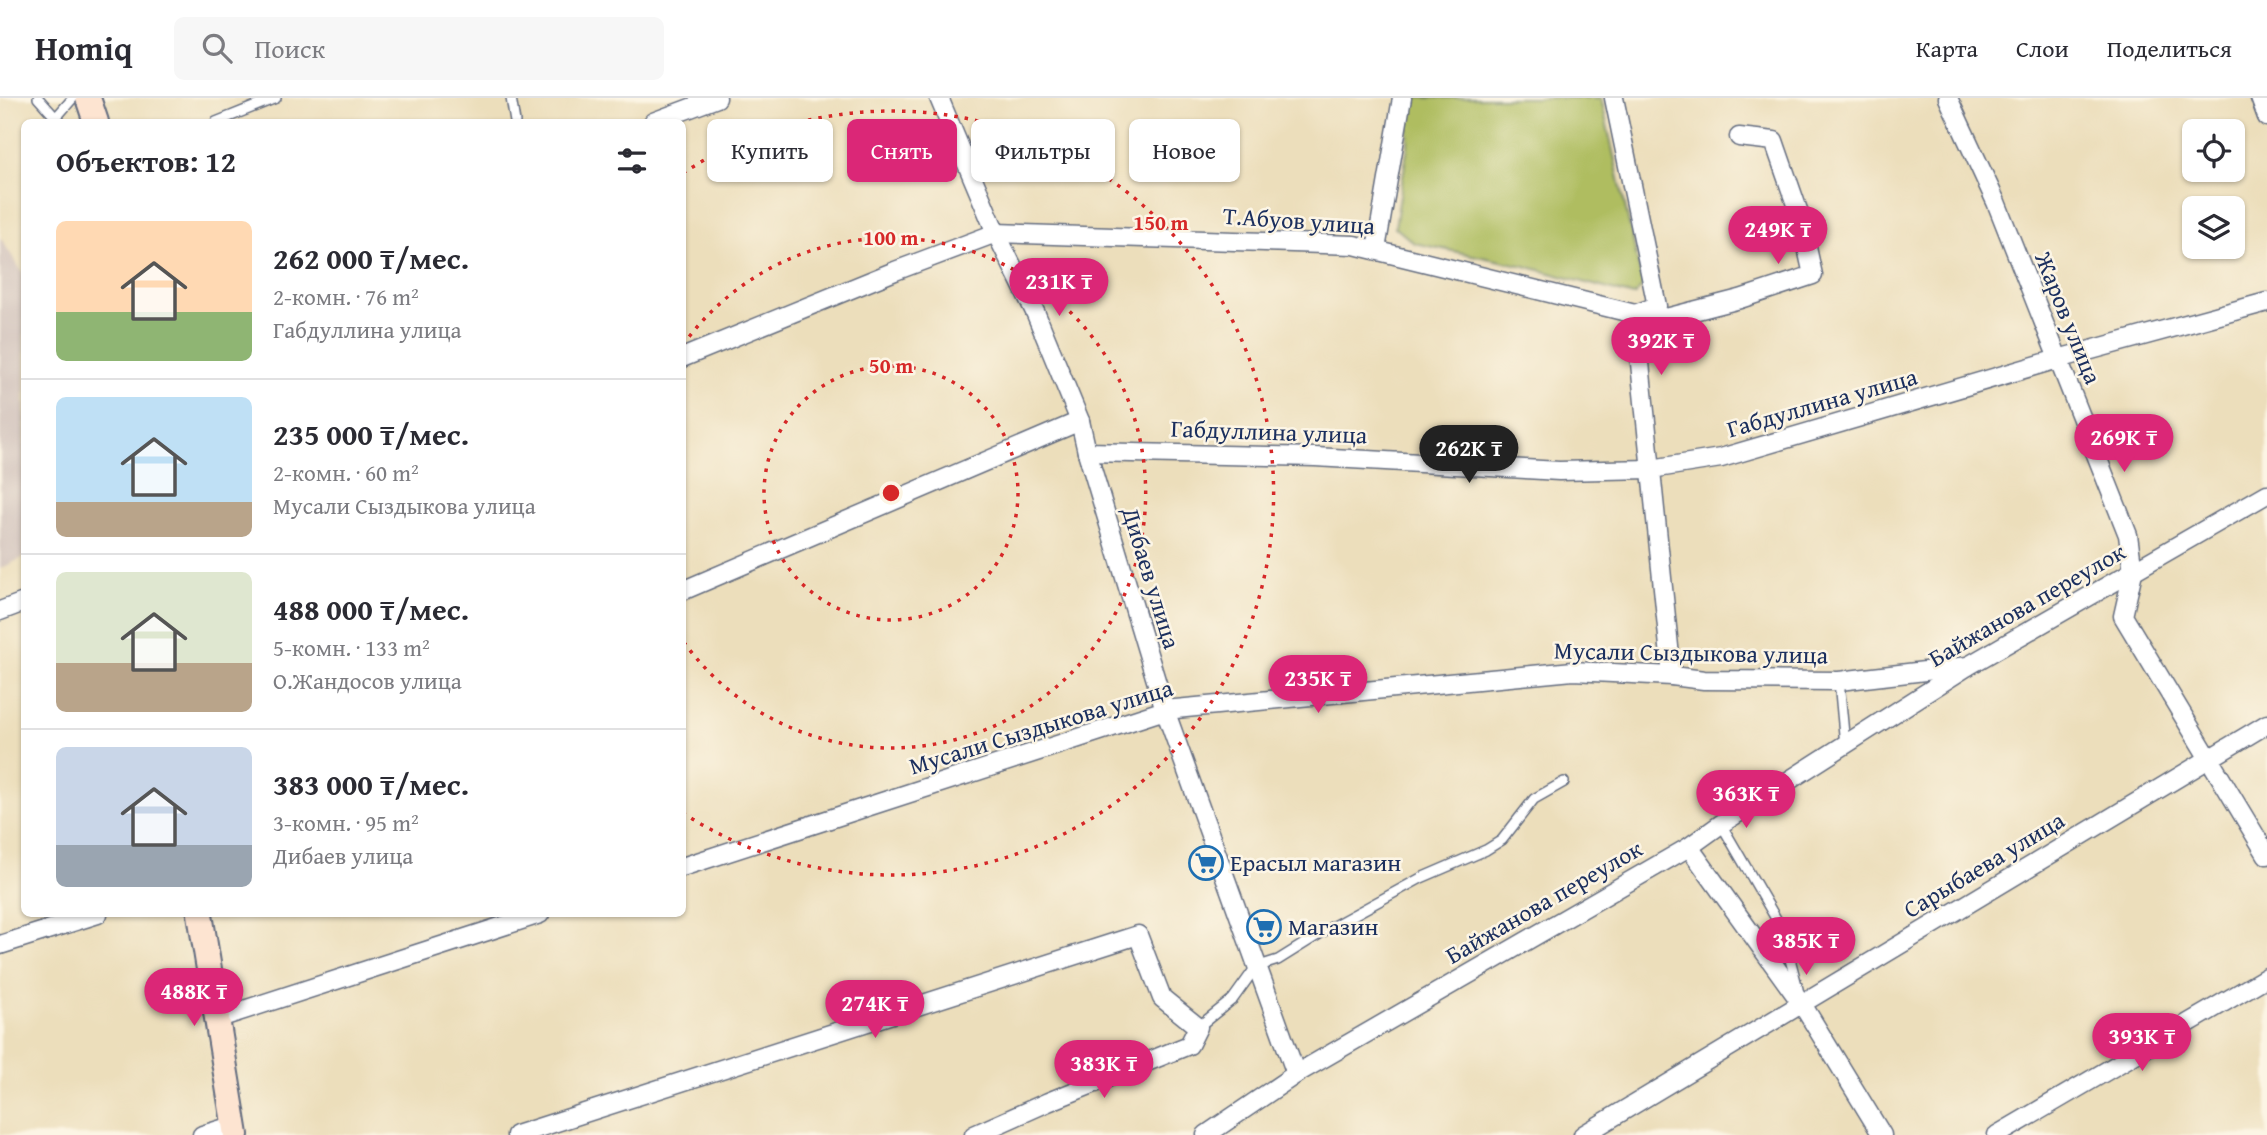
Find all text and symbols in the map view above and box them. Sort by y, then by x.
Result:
search box [174,17,664,80]
text: Homiq [35,24,132,72]
icon: search [198,29,236,67]
text: Поиск [254,29,325,68]
text: Карта [1916,31,1978,66]
text: Слои [2016,31,2069,66]
text: Поделиться [2107,31,2232,66]
chip: Купить [707,119,833,182]
chip: Снять [847,119,957,182]
chip: Фильтры [971,119,1115,182]
chip: Новое [1129,119,1240,182]
map controls [2182,119,2245,259]
button: locate [2182,119,2245,182]
text: Объектов: 12 [56,139,236,183]
icon: filters [613,142,651,180]
button: layers [2182,196,2245,259]
street label: Т.Абуов улица [1222,198,1377,243]
pin: 249K ₸ [1721,206,1835,266]
text: 150 m [1133,207,1189,238]
text: 249K ₸ [1744,212,1812,245]
text: 100 m [863,222,919,253]
text: 262 000 ₸/мес. [273,236,469,280]
street label: Жаров улица [2026,246,2111,390]
icon: home [112,249,196,333]
pin: 231K ₸ [1002,258,1116,318]
text: 231K ₸ [1025,264,1093,297]
text: 2-комн. · 76 m² [273,280,419,313]
text: Габдуллина улица [273,313,462,346]
pin: 392K ₸ [1604,317,1718,377]
text: 392K ₸ [1627,323,1695,356]
text: 50 m [869,350,913,381]
street label: Габдуллина улица [1722,358,1922,446]
street label: Габдуллина улица [1170,411,1368,452]
text: 235 000 ₸/мес. [273,412,469,456]
pin: 269K ₸ [2067,414,2181,474]
text: 269K ₸ [2090,420,2158,453]
icon: home [112,425,196,509]
pin: 262K ₸ [1412,426,1526,485]
text: 262K ₸ [1435,431,1503,464]
text: 2-комн. · 60 m² [273,456,419,489]
centre of rings [879,481,903,505]
text: Мусали Сыздыкова улица [273,489,536,522]
street label: Дибаев улица [1113,502,1190,654]
street label: Байжанова переулок [1922,534,2132,675]
text: 488 000 ₸/мес. [273,587,469,631]
icon: home [112,600,196,684]
text: 5-комн. · 133 m² [273,631,430,664]
street label: Мусали Сыздыкова улица [1554,633,1829,672]
pin: 235K ₸ [1261,656,1375,715]
text: 235K ₸ [1284,661,1352,694]
text: О.Жандосов улица [273,664,462,697]
street label: Мусали Сыздыкова улица [905,670,1178,783]
text: 383 000 ₸/мес. [273,762,469,806]
pin: 363K ₸ [1689,770,1803,830]
icon: home [112,775,196,859]
text: 363K ₸ [1712,776,1780,809]
street label: Сарыбаева улица [1897,802,2071,927]
text: 3-комн. · 95 m² [273,806,419,839]
street label: Байжанова переулок [1439,831,1649,972]
text: Дибаев улица [273,839,413,872]
supermarket icon: Ерасыл магазин [1187,844,1225,882]
place label: Ерасыл магазин [1230,845,1401,880]
supermarket icon: Магазин [1245,908,1283,946]
place label: Магазин [1288,909,1379,944]
pin: 385K ₸ [1749,918,1863,977]
text: 385K ₸ [1772,923,1840,956]
pin: 488K ₸ [137,968,251,1028]
text: 488K ₸ [160,974,228,1007]
pin: 274K ₸ [818,981,932,1040]
text: 274K ₸ [841,986,909,1019]
pin: 393K ₸ [2085,1014,2199,1073]
text: 393K ₸ [2108,1019,2176,1052]
pin: 383K ₸ [1047,1040,1161,1100]
text: 383K ₸ [1070,1046,1138,1079]

